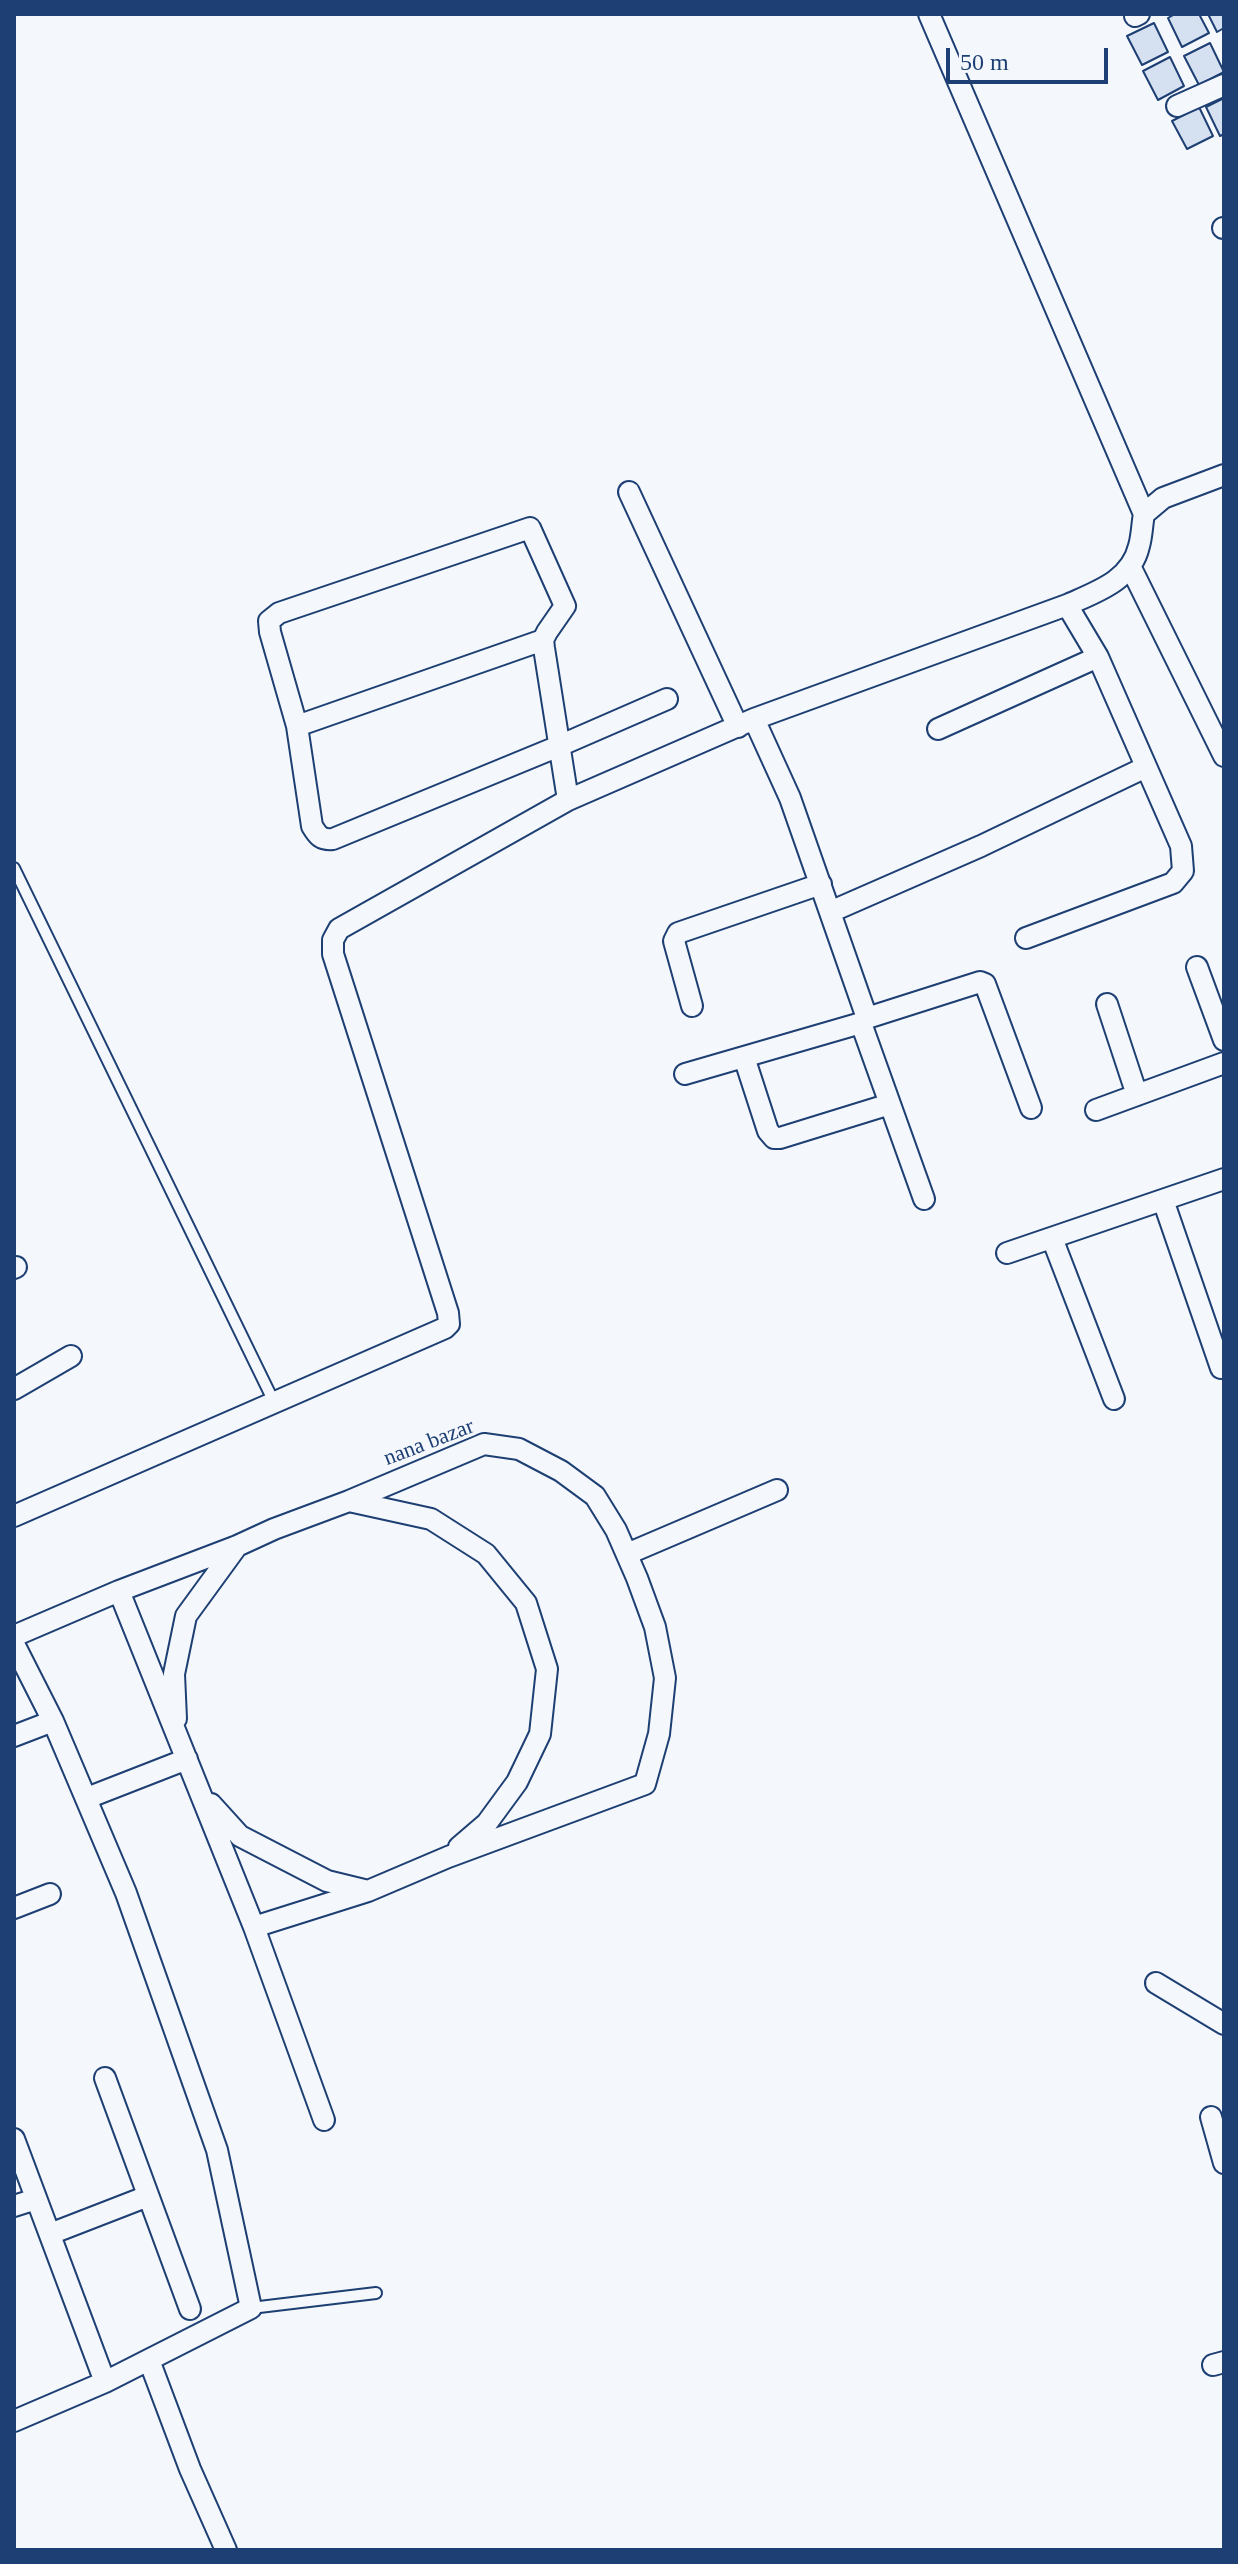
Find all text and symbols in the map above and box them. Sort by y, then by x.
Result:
scale bar [950,32,1112,82]
text: 50 m [960,49,1009,75]
street label: nana bazar [380,1414,478,1472]

